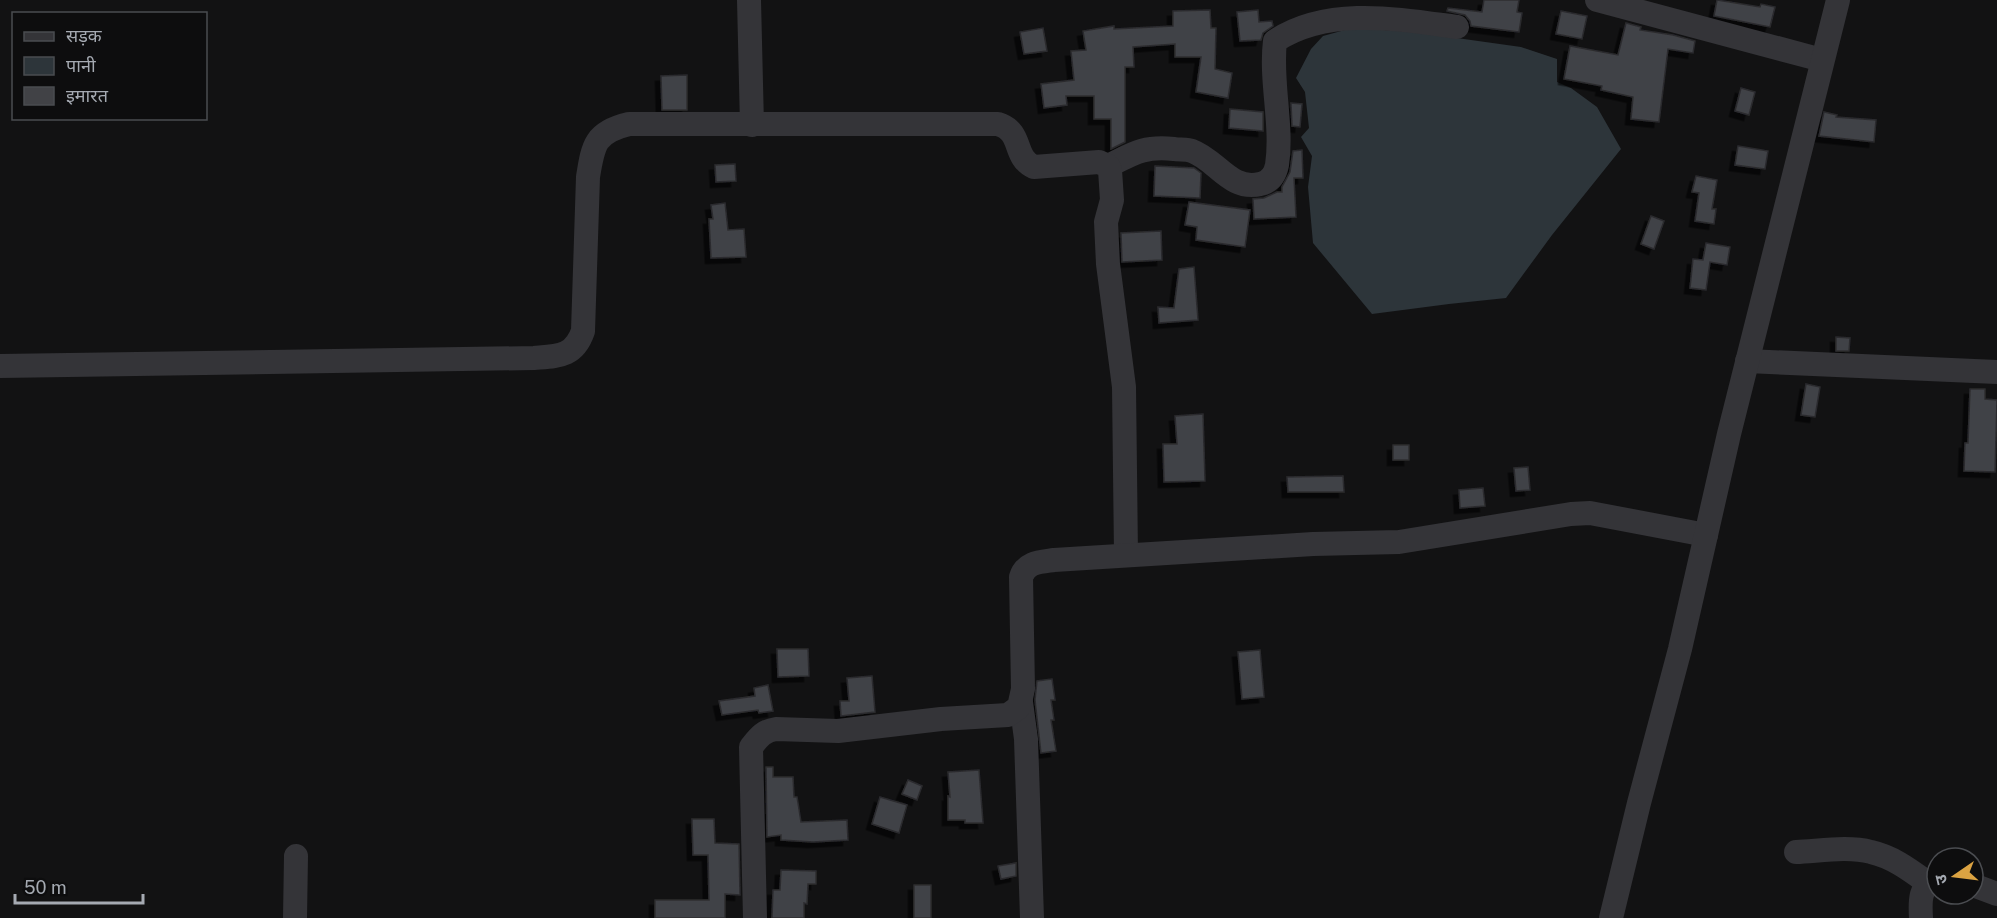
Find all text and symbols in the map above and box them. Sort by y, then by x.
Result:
legend [12,12,207,120]
text: सड़क [66,25,103,46]
text: पानी [66,55,96,76]
text: इमारत [66,85,109,106]
north arrow [1925,846,1985,906]
scale bar [15,867,142,905]
text: उ [1930,872,1951,886]
text: 50 m [24,877,67,898]

